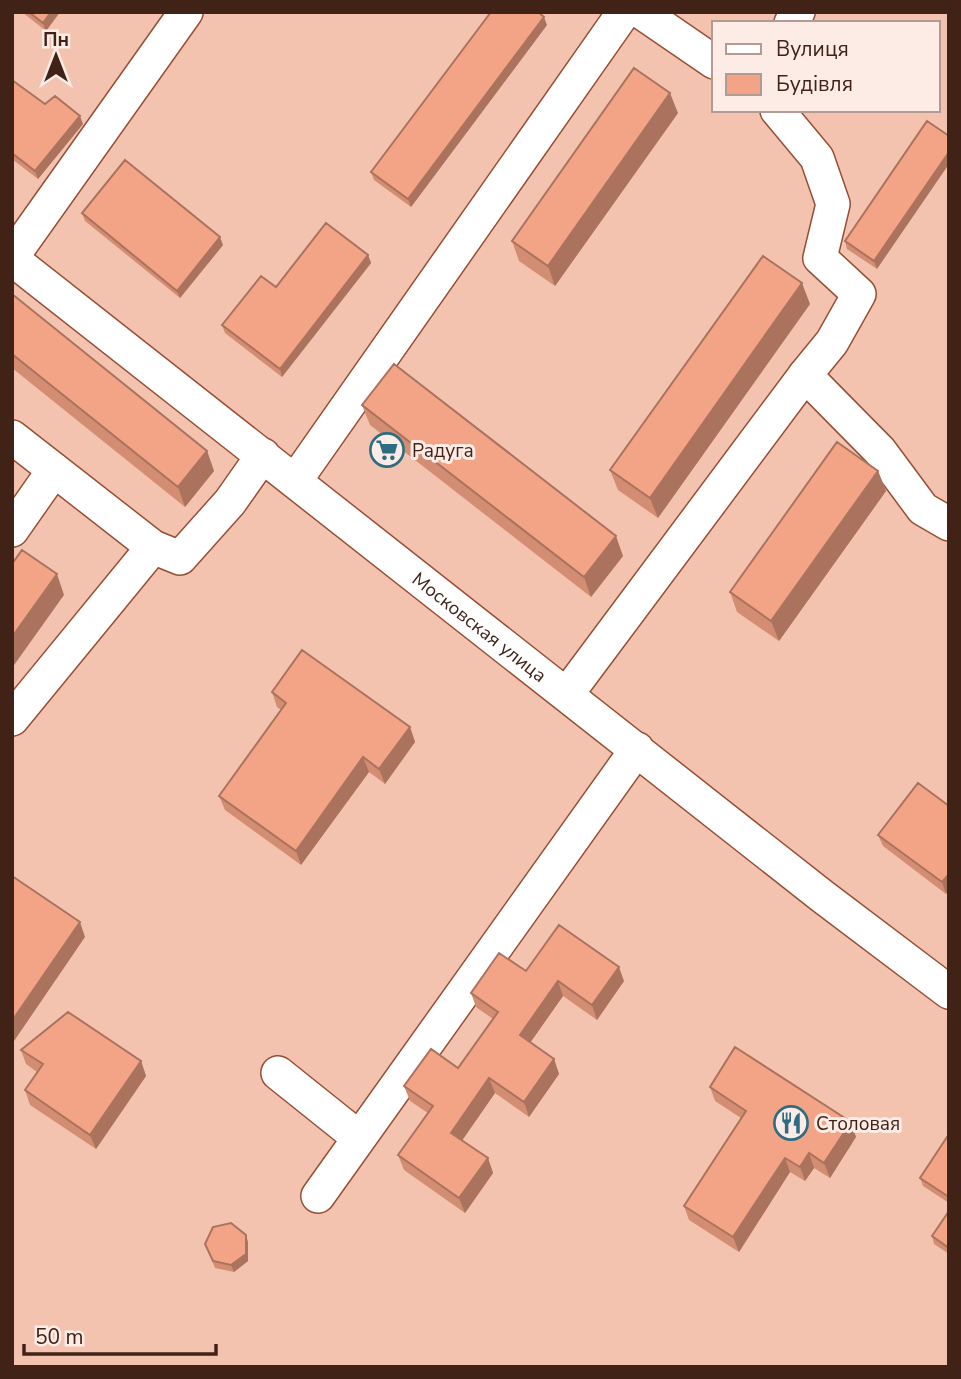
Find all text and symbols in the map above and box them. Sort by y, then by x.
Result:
north arrow [21,21,91,91]
legend [712,21,940,112]
text: Пн [43,27,69,53]
text: Вулиця [776,35,849,63]
text: Будівля [776,70,853,98]
supermarket icon: Радуга [368,431,406,469]
place label: Радуга [412,438,474,464]
street label: Московская улица [406,566,552,689]
restaurant icon: Столовая [772,1104,810,1142]
place label: Столовая [816,1111,900,1137]
scale bar [24,1312,217,1356]
text: 50 m [35,1323,84,1351]

